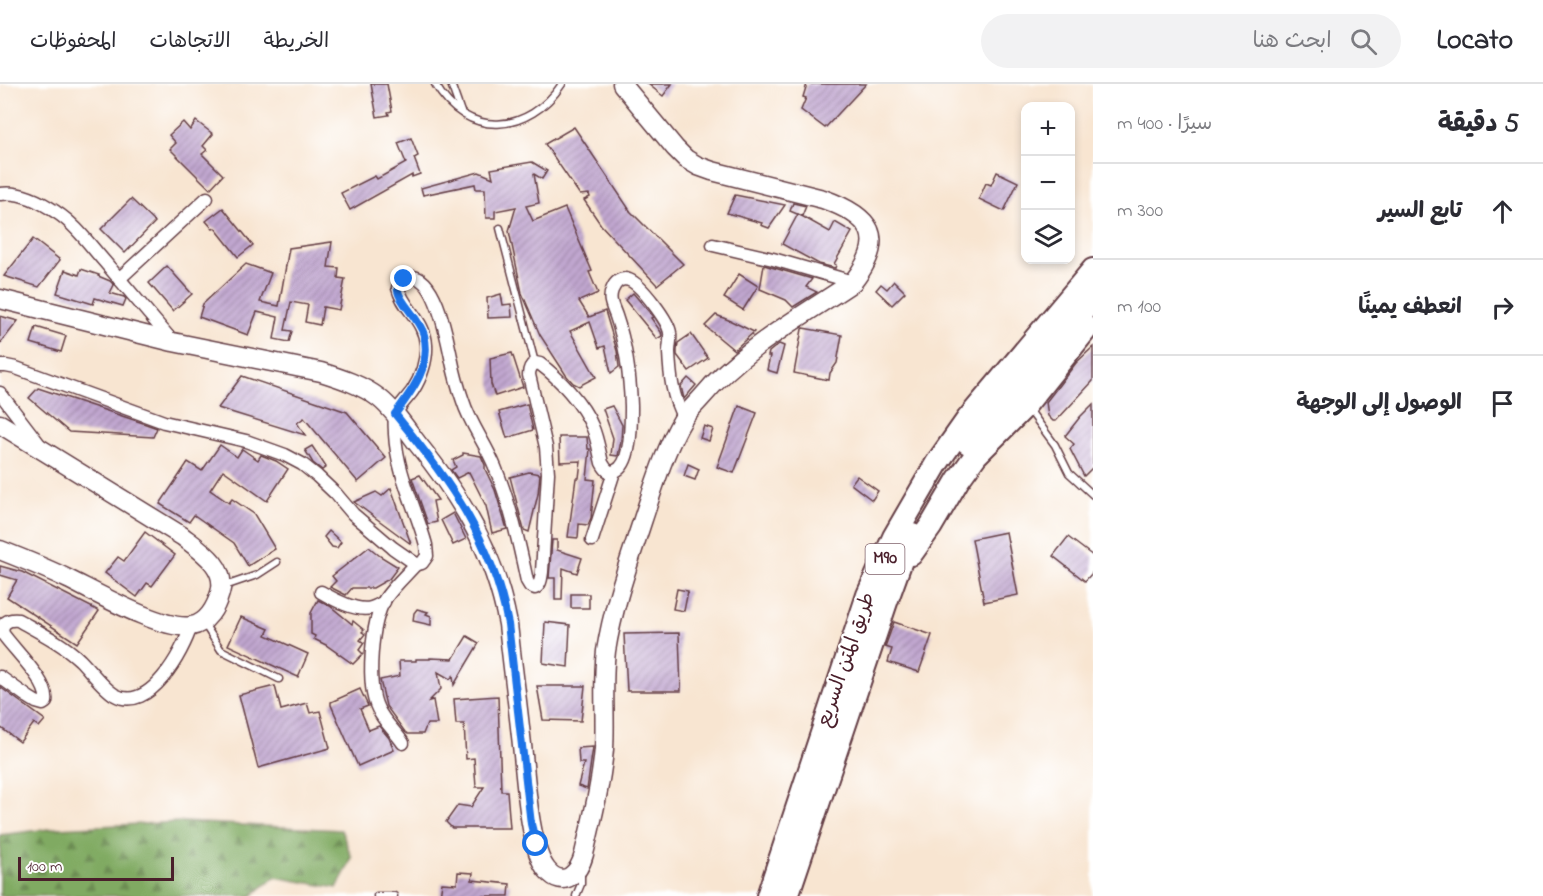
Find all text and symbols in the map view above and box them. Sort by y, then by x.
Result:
search box [981,14,1401,68]
text: Locato [1437,21,1513,62]
icon: search [1347,25,1380,58]
text: ابحث هنا [1253,26,1332,58]
text: المحفوظات [30,27,116,57]
text: الاتجاهات [149,27,231,57]
text: الخريطة [264,27,329,57]
map controls [1021,102,1075,264]
button: + [1021,102,1075,156]
text: 5 دقيقة [1438,106,1519,144]
text: سيرًا · 400 m [1117,110,1212,139]
button: − [1021,156,1075,210]
icon: ahead [1486,195,1519,228]
text: تابع السير [1378,196,1462,228]
text: 300 m [1117,197,1163,226]
button: layers [1021,210,1075,264]
route end [390,265,416,291]
icon: right [1486,291,1519,324]
text: انعطف يمينًا [1358,292,1462,324]
text: 100 m [1117,293,1161,322]
icon: arrive [1486,387,1519,420]
text: الوصول إلى الوجهة [1296,388,1462,420]
road number: M90 [866,544,904,574]
street label: طريق المتن السريع [810,589,884,731]
route start [522,830,548,856]
scale bar [18,854,174,882]
text: 100 m [27,855,62,879]

